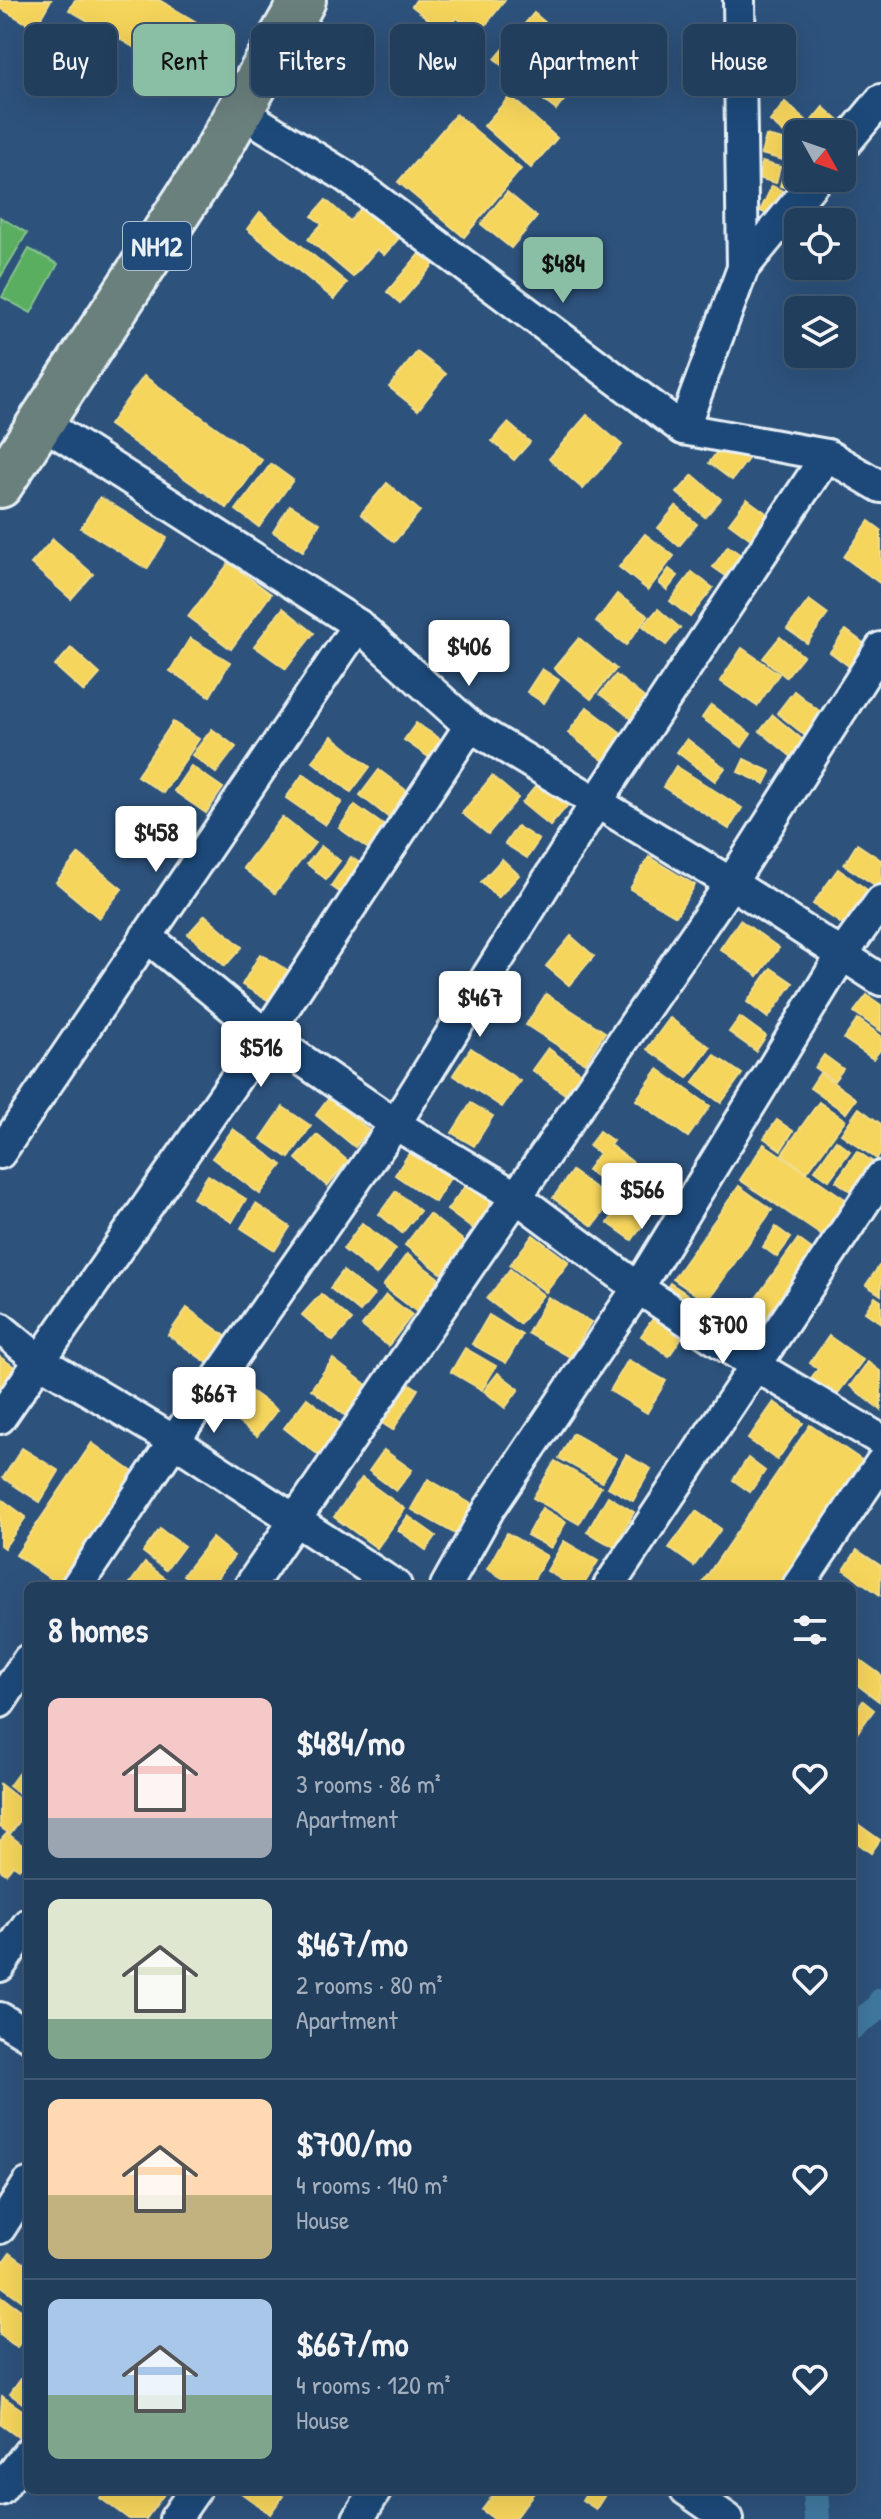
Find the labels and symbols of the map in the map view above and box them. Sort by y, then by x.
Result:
north arrow [784,120,856,192]
road number: NH12 [123,222,191,270]
pin: $484 [516,237,610,305]
pin: $406 [422,620,516,688]
pin: $458 [109,806,203,874]
pin: $467 [433,971,527,1039]
pin: $516 [214,1021,308,1089]
pin: $566 [595,1163,689,1231]
pin: $700 [676,1298,770,1366]
pin: $667 [167,1367,261,1435]

